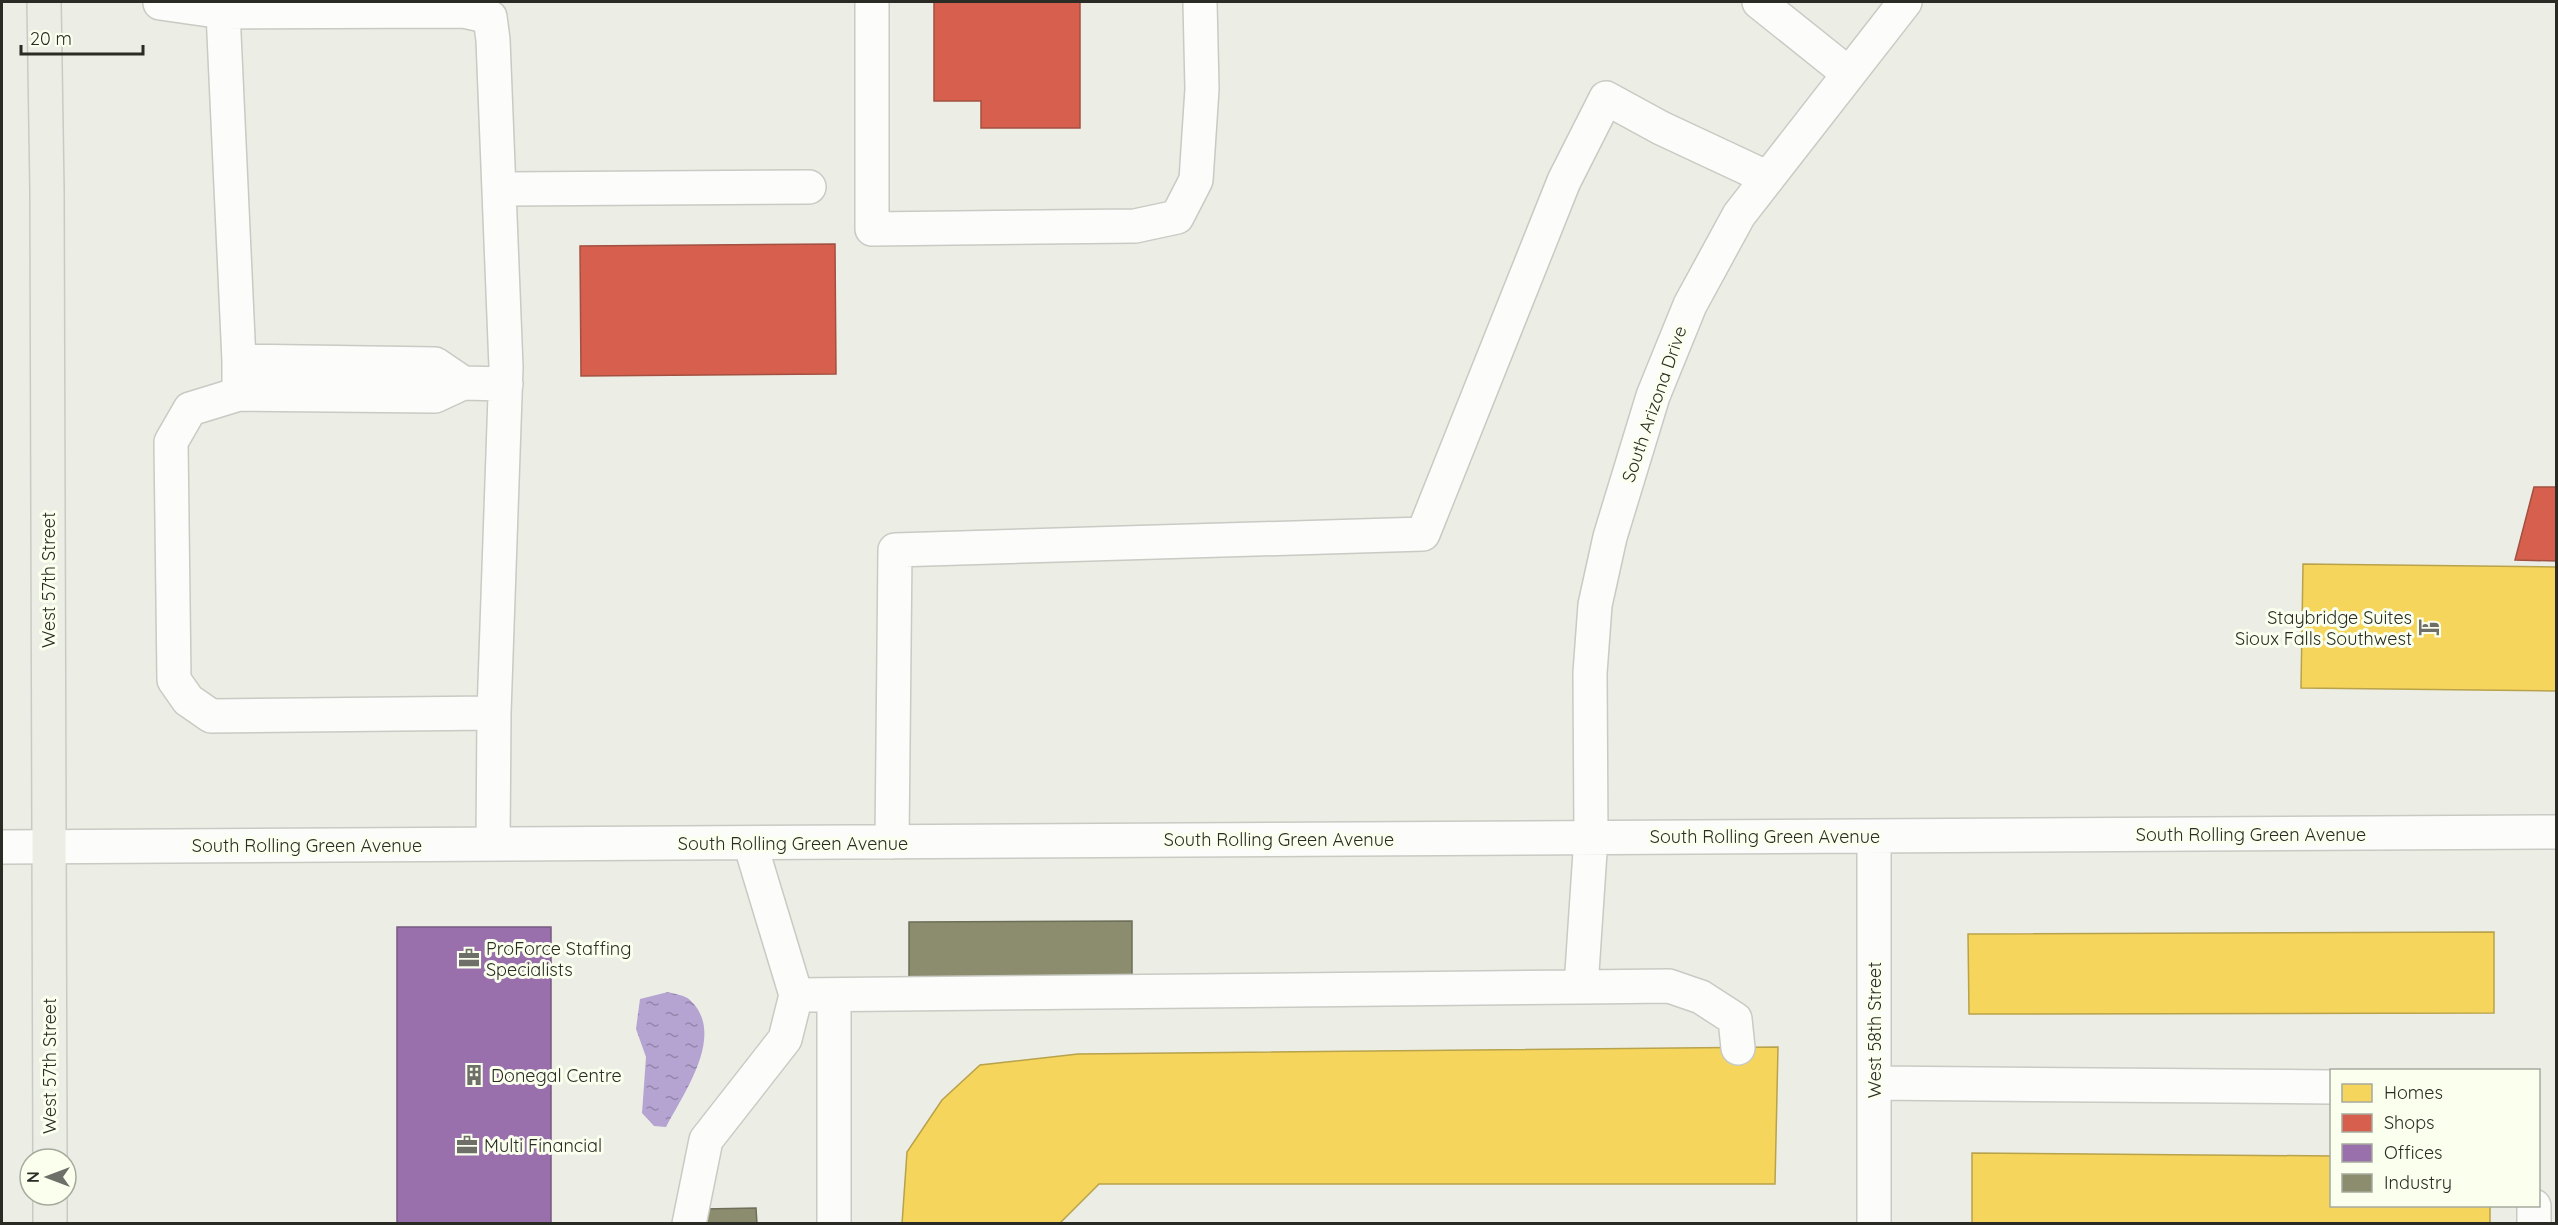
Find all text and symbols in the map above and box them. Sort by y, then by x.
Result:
scale bar [21,18,142,56]
text: 20 m [30,27,72,50]
street label: South Arizona Drive [1616,323,1692,485]
street label: West 57th Street [37,512,60,648]
place label: Staybridge Suites Sioux Falls Southwest [2235,606,2412,650]
hotel icon: Staybridge Suites Sioux Falls Southwest [2417,615,2441,639]
street label: South Rolling Green Avenue [2136,823,2366,846]
street label: South Rolling Green Avenue [1650,825,1880,848]
street label: South Rolling Green Avenue [1164,828,1394,851]
street label: South Rolling Green Avenue [678,832,908,855]
street label: South Rolling Green Avenue [192,834,422,857]
place label: ProForce Staffing Specialists [486,937,631,981]
office icon: ProForce Staffing Specialists [457,946,481,970]
street label: West 58th Street [1863,962,1886,1098]
street label: West 57th Street [38,998,61,1134]
building icon: Donegal Centre [462,1063,486,1087]
place label: Donegal Centre [491,1064,622,1087]
legend [2330,1069,2540,1207]
text: Homes [2384,1081,2443,1104]
text: Shops [2384,1111,2435,1134]
office icon: Multi Financial [455,1133,479,1157]
place label: Multi Financial [484,1134,602,1157]
text: Offices [2384,1141,2443,1164]
north arrow [18,1147,78,1207]
text: N [23,1171,43,1183]
text: Industry [2384,1171,2452,1194]

